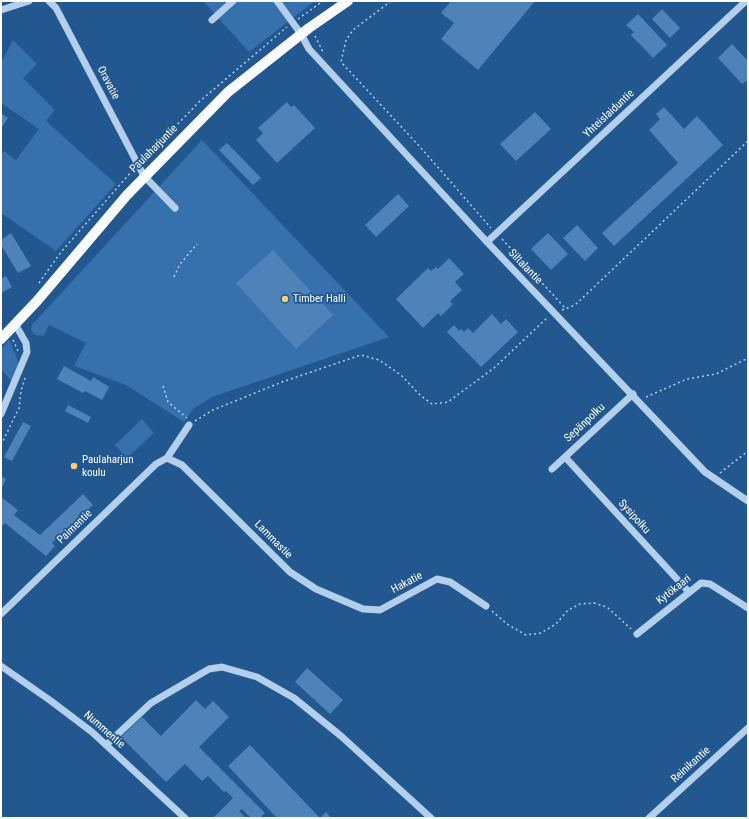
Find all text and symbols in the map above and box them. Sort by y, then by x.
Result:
street label: Oravatie [94,64,122,102]
street label: Yhteislaiduntie [581,87,637,141]
street label: Paulaharjuntie [127,122,181,176]
street label: Siltalantie [505,247,545,287]
place label: Timber Halli [293,292,346,306]
marker: Timber Halli [280,294,290,304]
street label: Sepänpolku [562,401,608,445]
place label: Paulaharjun koulu [82,453,133,479]
marker: Paulaharjun koulu [69,461,79,471]
street label: Sysipolku [615,497,653,537]
street label: Paimentie [55,507,95,547]
street label: Lammastie [251,518,295,562]
street label: Hakatie [389,569,425,597]
street label: Kytökaari [654,572,694,608]
street label: Nummentie [81,709,127,751]
street label: Reinikantie [669,744,713,786]

